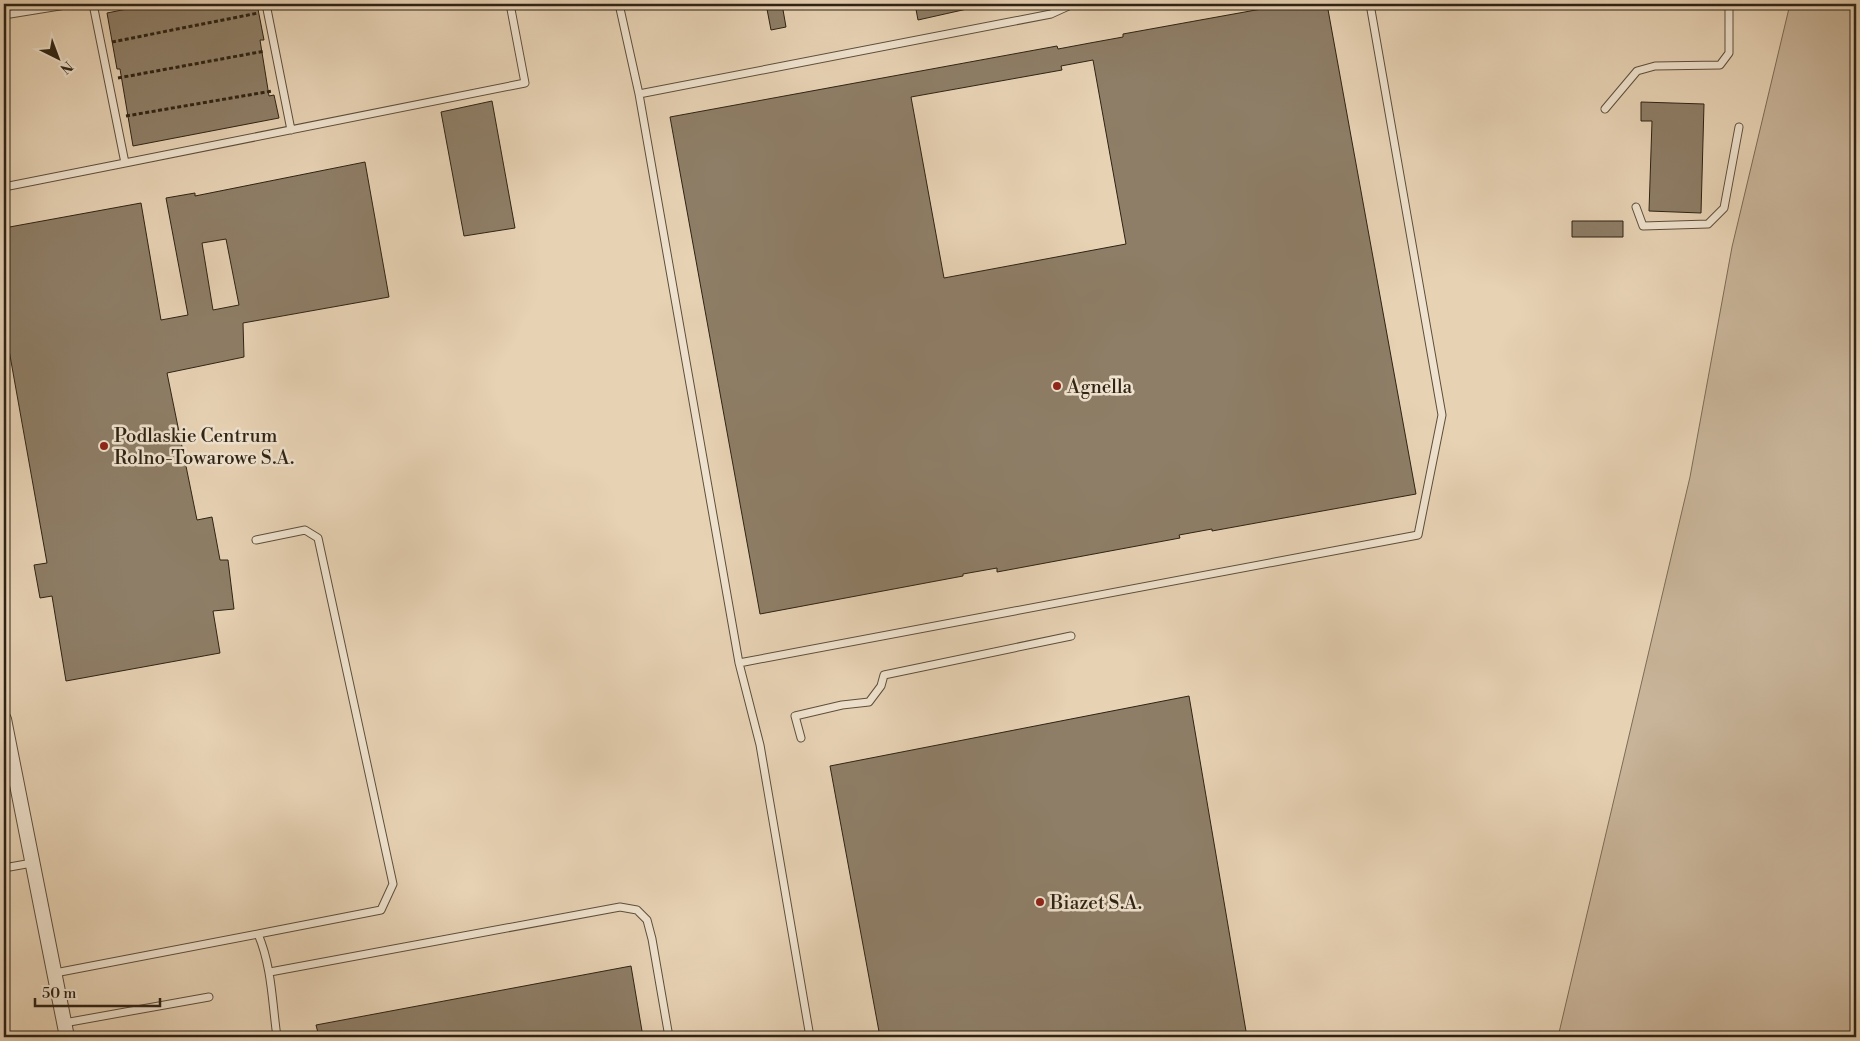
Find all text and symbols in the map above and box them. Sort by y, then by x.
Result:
north arrow [32,32,82,82]
text: N [56,57,76,77]
place label: Agnella [1066,375,1133,399]
marker: Agnella [1051,380,1063,392]
place label: Podlaskie Centrum Rolno-Towarowe S.A. [114,424,294,470]
marker: Podlaskie Centrum Rolno-Towarowe S.A. [98,440,110,452]
place label: Biazet S.A. [1049,891,1142,915]
marker: Biazet S.A. [1034,896,1046,908]
scale bar [35,976,160,1008]
text: 50 m [42,984,76,1003]

